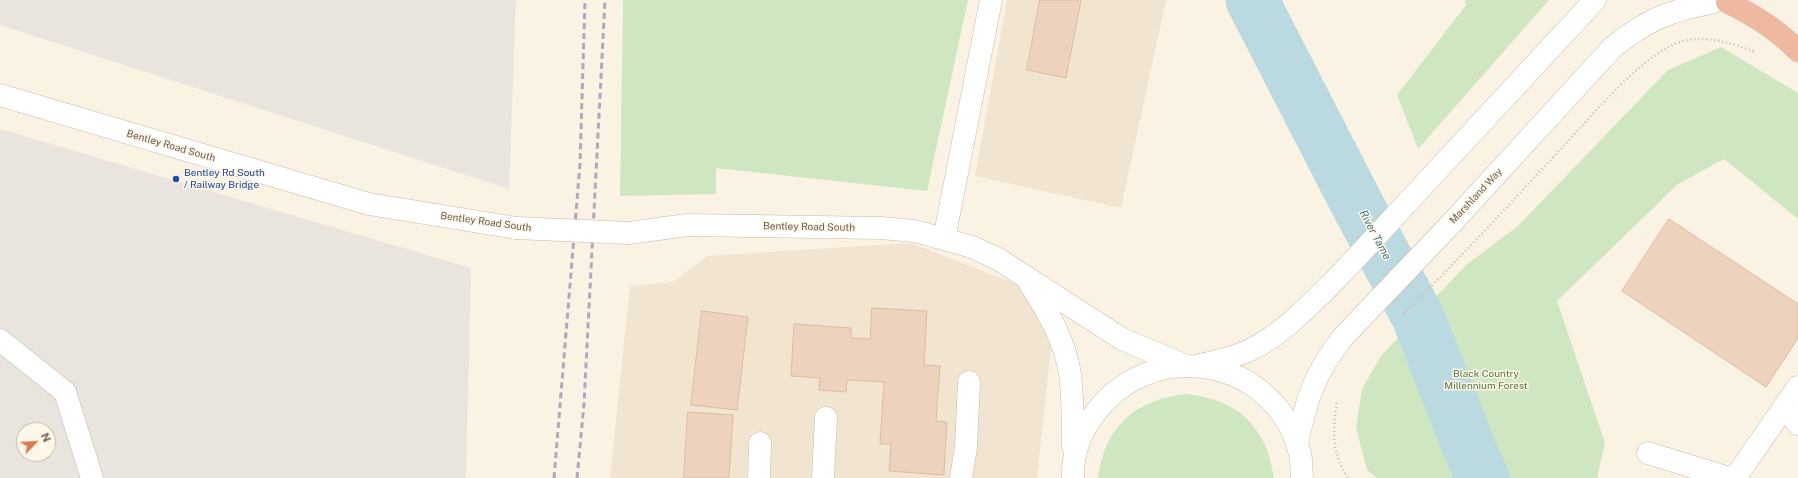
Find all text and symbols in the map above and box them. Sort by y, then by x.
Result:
street label: Bentley Road South [125,128,217,164]
street label: Marshland Way [1447,166,1505,226]
place label: Bentley Rd South / Railway Bridge [184,167,265,190]
marker: Bentley Rd South / Railway Bridge [171,174,181,184]
water label: River Tame [1356,208,1394,262]
street label: Bentley Road South [440,210,532,234]
street label: Bentley Road South [763,220,855,234]
park label: Black Country Millennium Forest [1444,368,1528,392]
north arrow [16,422,56,462]
text: N [39,431,53,444]

